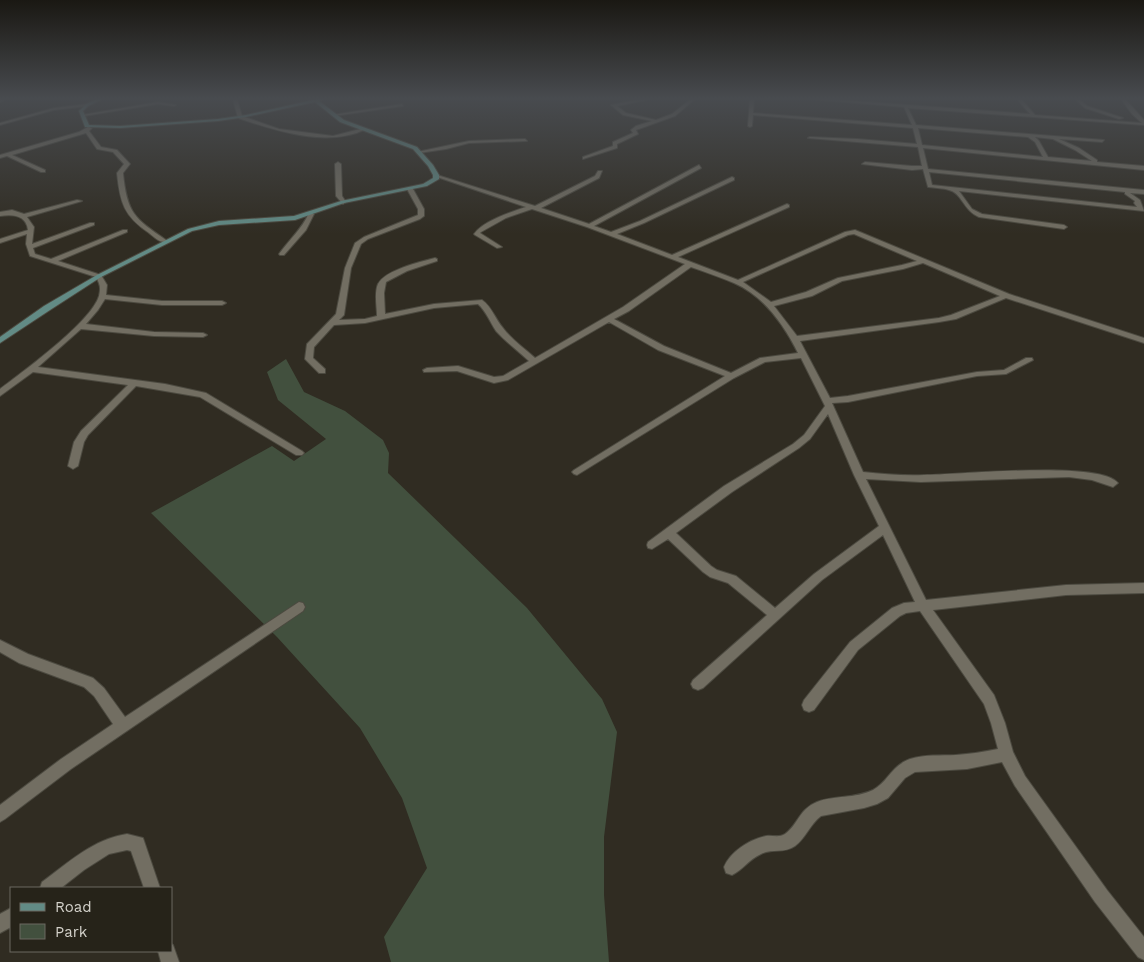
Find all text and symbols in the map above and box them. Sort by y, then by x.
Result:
legend [10,887,172,952]
text: Road [55,898,92,916]
text: Park [55,923,88,941]

